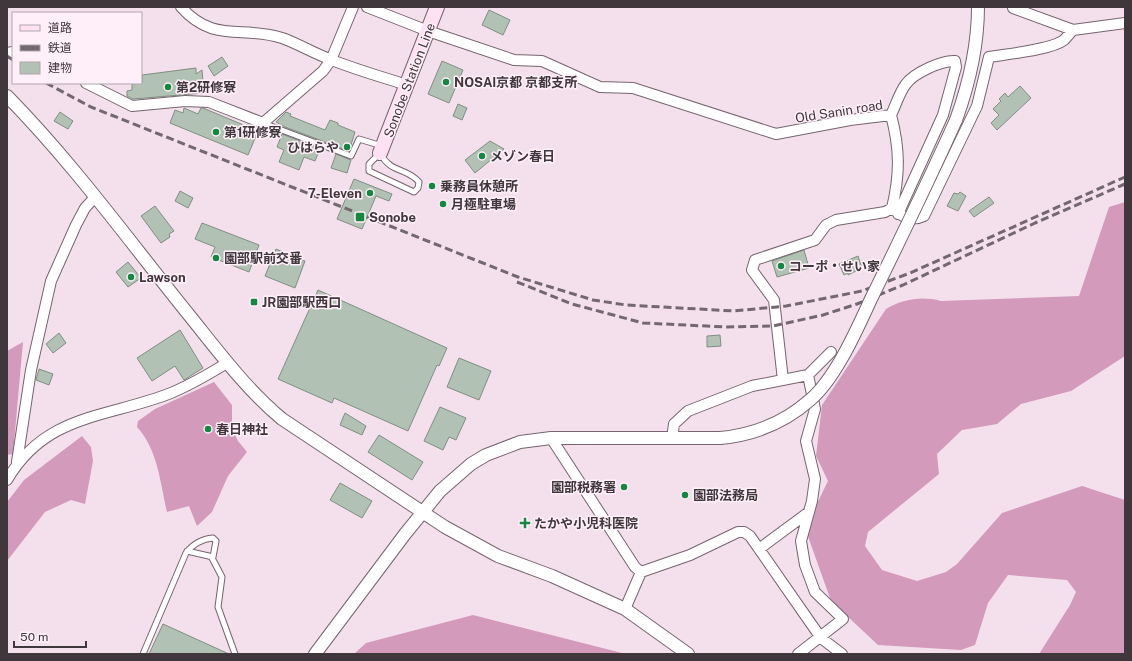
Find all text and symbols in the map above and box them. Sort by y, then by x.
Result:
legend [12,12,142,84]
text: 道路 [48,21,72,35]
street label: Sonobe Station Line [381,21,438,140]
text: 鉄道 [48,41,72,55]
text: 建物 [48,61,72,75]
place label: NOSAI京都 京都支所 [454,75,577,90]
marker: NOSAI京都 京都支所 [441,77,451,87]
place label: 第2研修寮 [176,80,236,95]
marker: 第2研修寮 [163,82,173,92]
street label: Old Sanin road [794,97,884,126]
place label: 第1研修寮 [224,125,282,140]
marker: 第1研修寮 [211,127,221,137]
place label: ひはらや [287,140,339,155]
marker: ひはらや [342,142,352,152]
place label: メゾン春日 [490,149,555,164]
marker: メゾン春日 [477,151,487,161]
place label: 乗務員休憩所 [440,179,518,194]
marker: 乗務員休憩所 [427,181,437,191]
place label: 7-Eleven [308,186,362,201]
marker: 7-Eleven [365,188,375,198]
place label: 月極駐車場 [451,197,516,212]
marker: 月極駐車場 [438,199,448,209]
place label: Sonobe [369,210,416,225]
marker: Sonobe [354,211,366,223]
place label: 園部駅前交番 [224,251,302,266]
marker: 園部駅前交番 [211,253,221,263]
place label: コーポ・せい家 [789,259,880,274]
marker: コーポ・せい家 [776,261,786,271]
place label: Lawson [139,270,186,285]
marker: Lawson [126,272,136,282]
place label: JR園部駅西口 [262,295,341,310]
marker: JR園部駅西口 [249,297,259,307]
place label: 春日神社 [216,422,268,437]
marker: 春日神社 [203,424,213,434]
place label: 園部税務署 [551,480,616,495]
marker: 園部税務署 [619,482,629,492]
place label: 園部法務局 [693,488,758,503]
marker: 園部法務局 [680,490,690,500]
place label: たかや小児科医院 [534,516,638,531]
marker: たかや小児科医院 [519,517,531,529]
scale bar [14,623,86,649]
text: 50 m [20,630,48,644]

